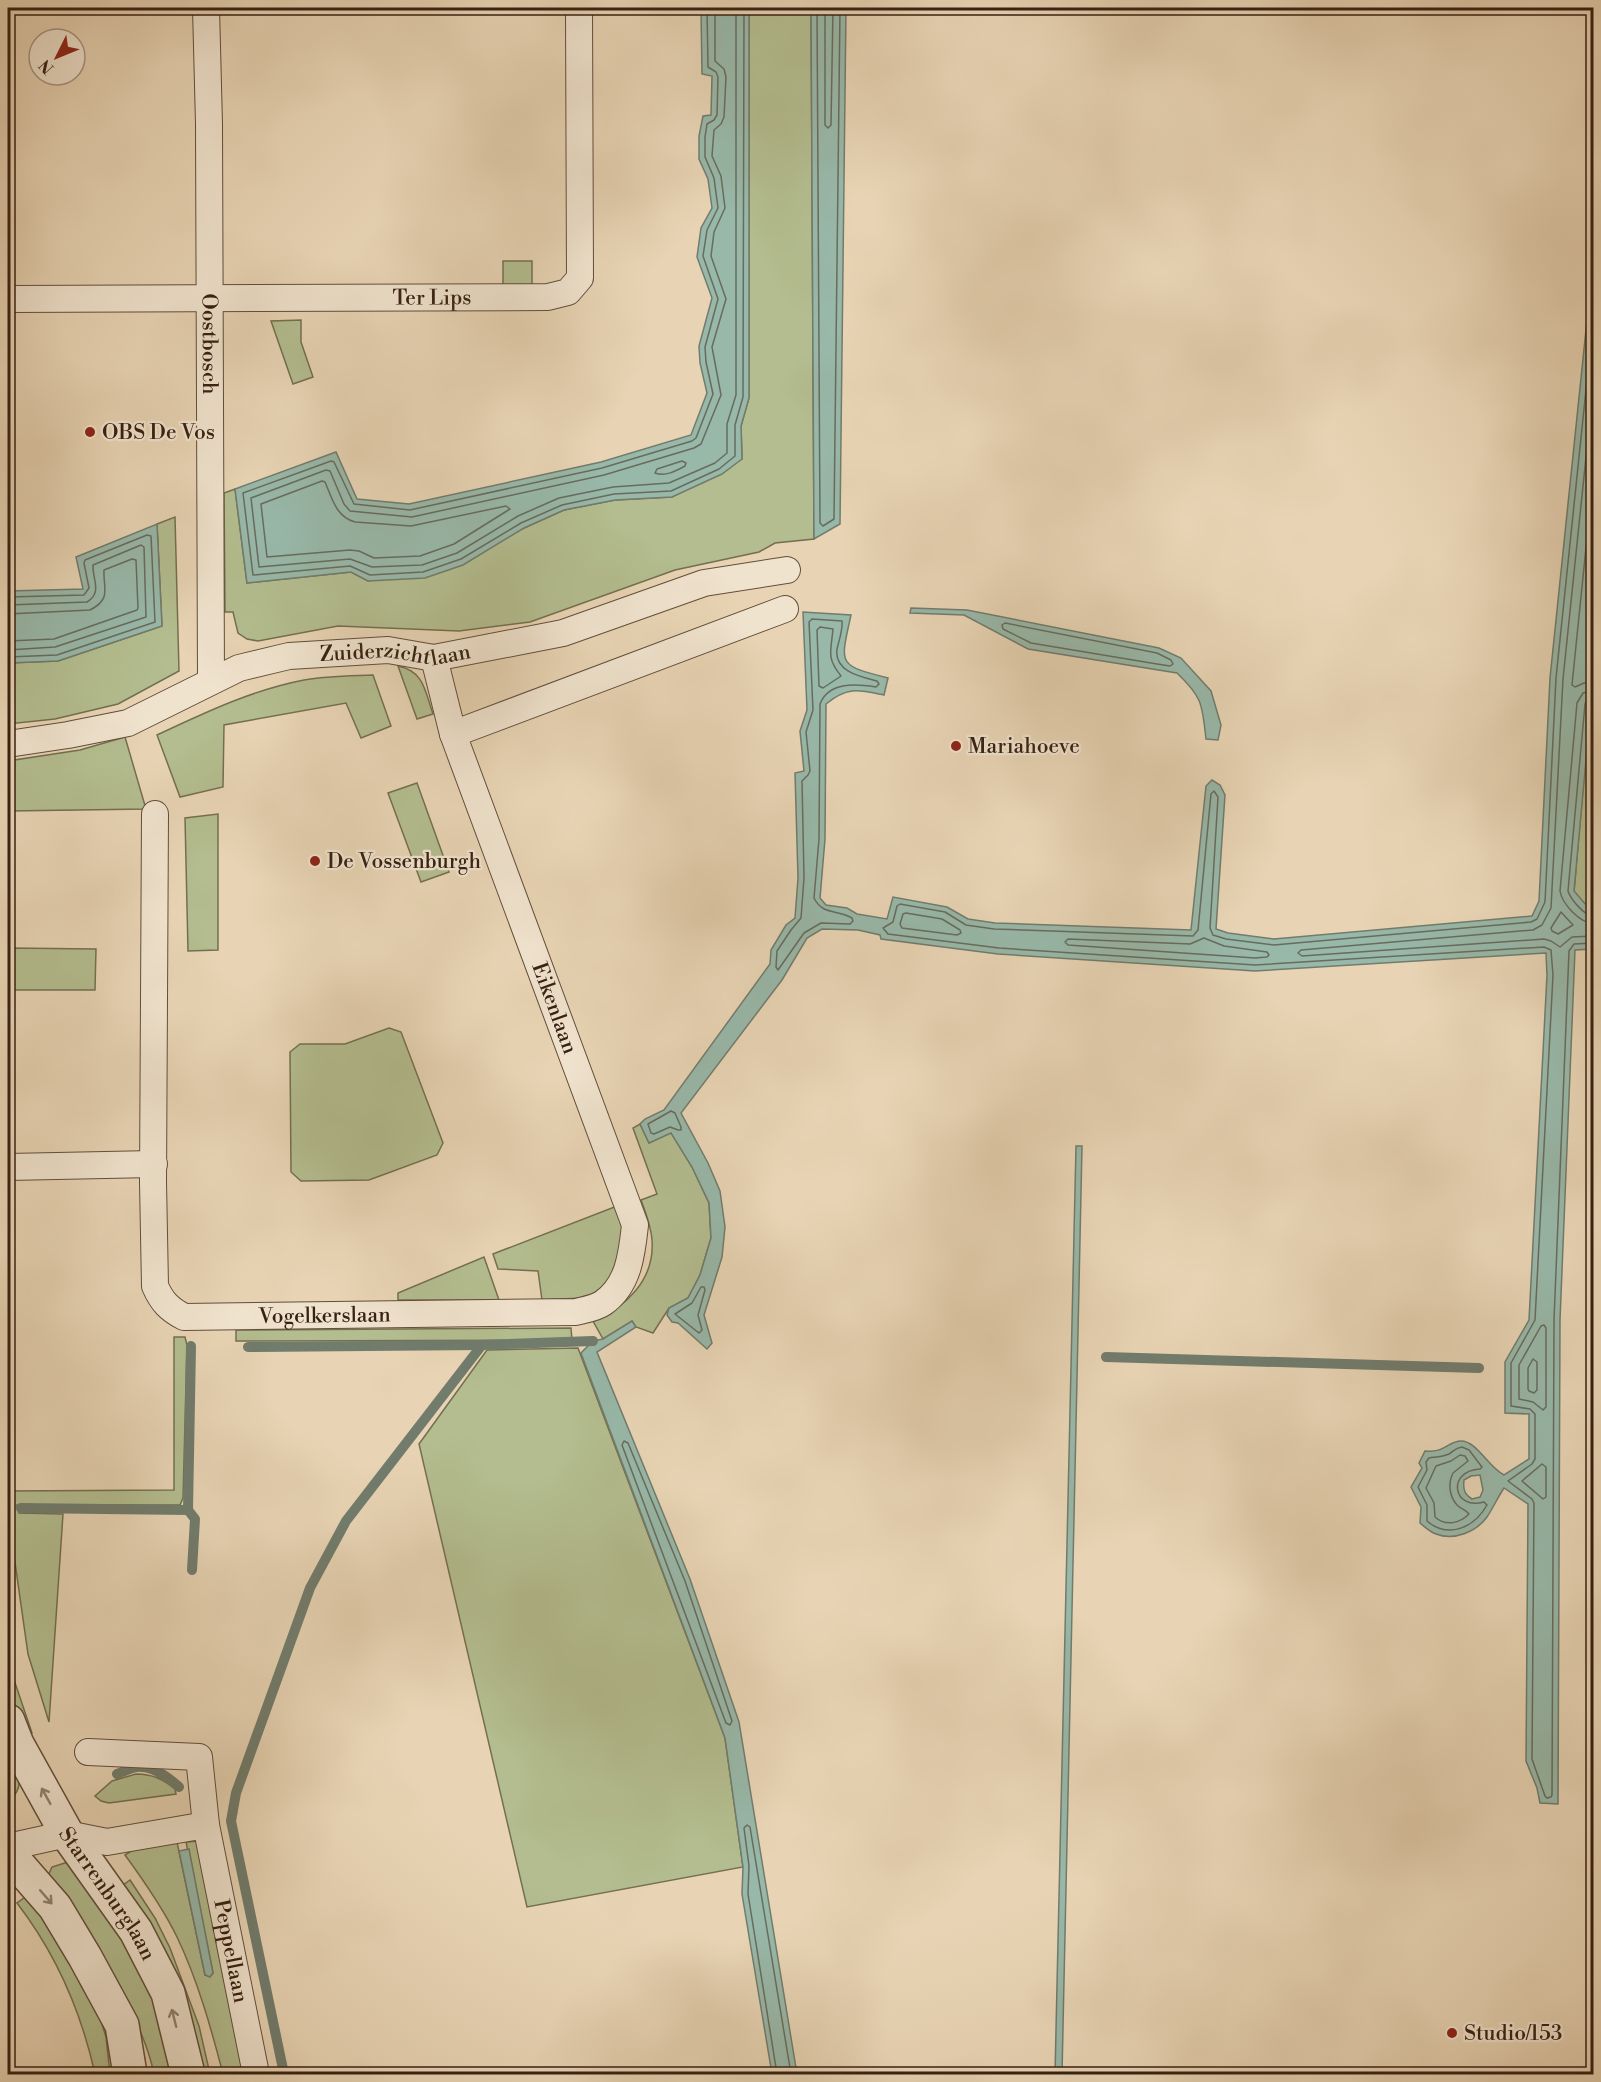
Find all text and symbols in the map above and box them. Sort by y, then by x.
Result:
north arrow [27,27,87,87]
text: N [35,55,58,78]
street label: Ter Lips [392,285,472,312]
street label: Oostbosch [196,293,222,395]
place label: OBS De Vos [102,420,215,446]
marker: OBS De Vos [83,425,97,439]
street label: Zuiderzichtlaan [319,637,473,672]
place label: Mariahoeve [968,734,1080,760]
marker: Mariahoeve [949,739,963,753]
place label: De Vossenburgh [327,849,481,875]
marker: De Vossenburgh [308,854,322,868]
street label: Eikenlaan [526,959,583,1058]
street label: Vogelkerslaan [257,1302,391,1330]
one-way arrow [40,1788,52,1805]
street label: Starrenburglaan [52,1823,161,1966]
one-way arrow [39,1889,53,1904]
street label: Peppellaan [207,1897,253,2006]
one-way arrow [168,2008,180,2027]
place label: Studio/153 [1464,2021,1562,2047]
marker: Studio/153 [1445,2026,1459,2040]

